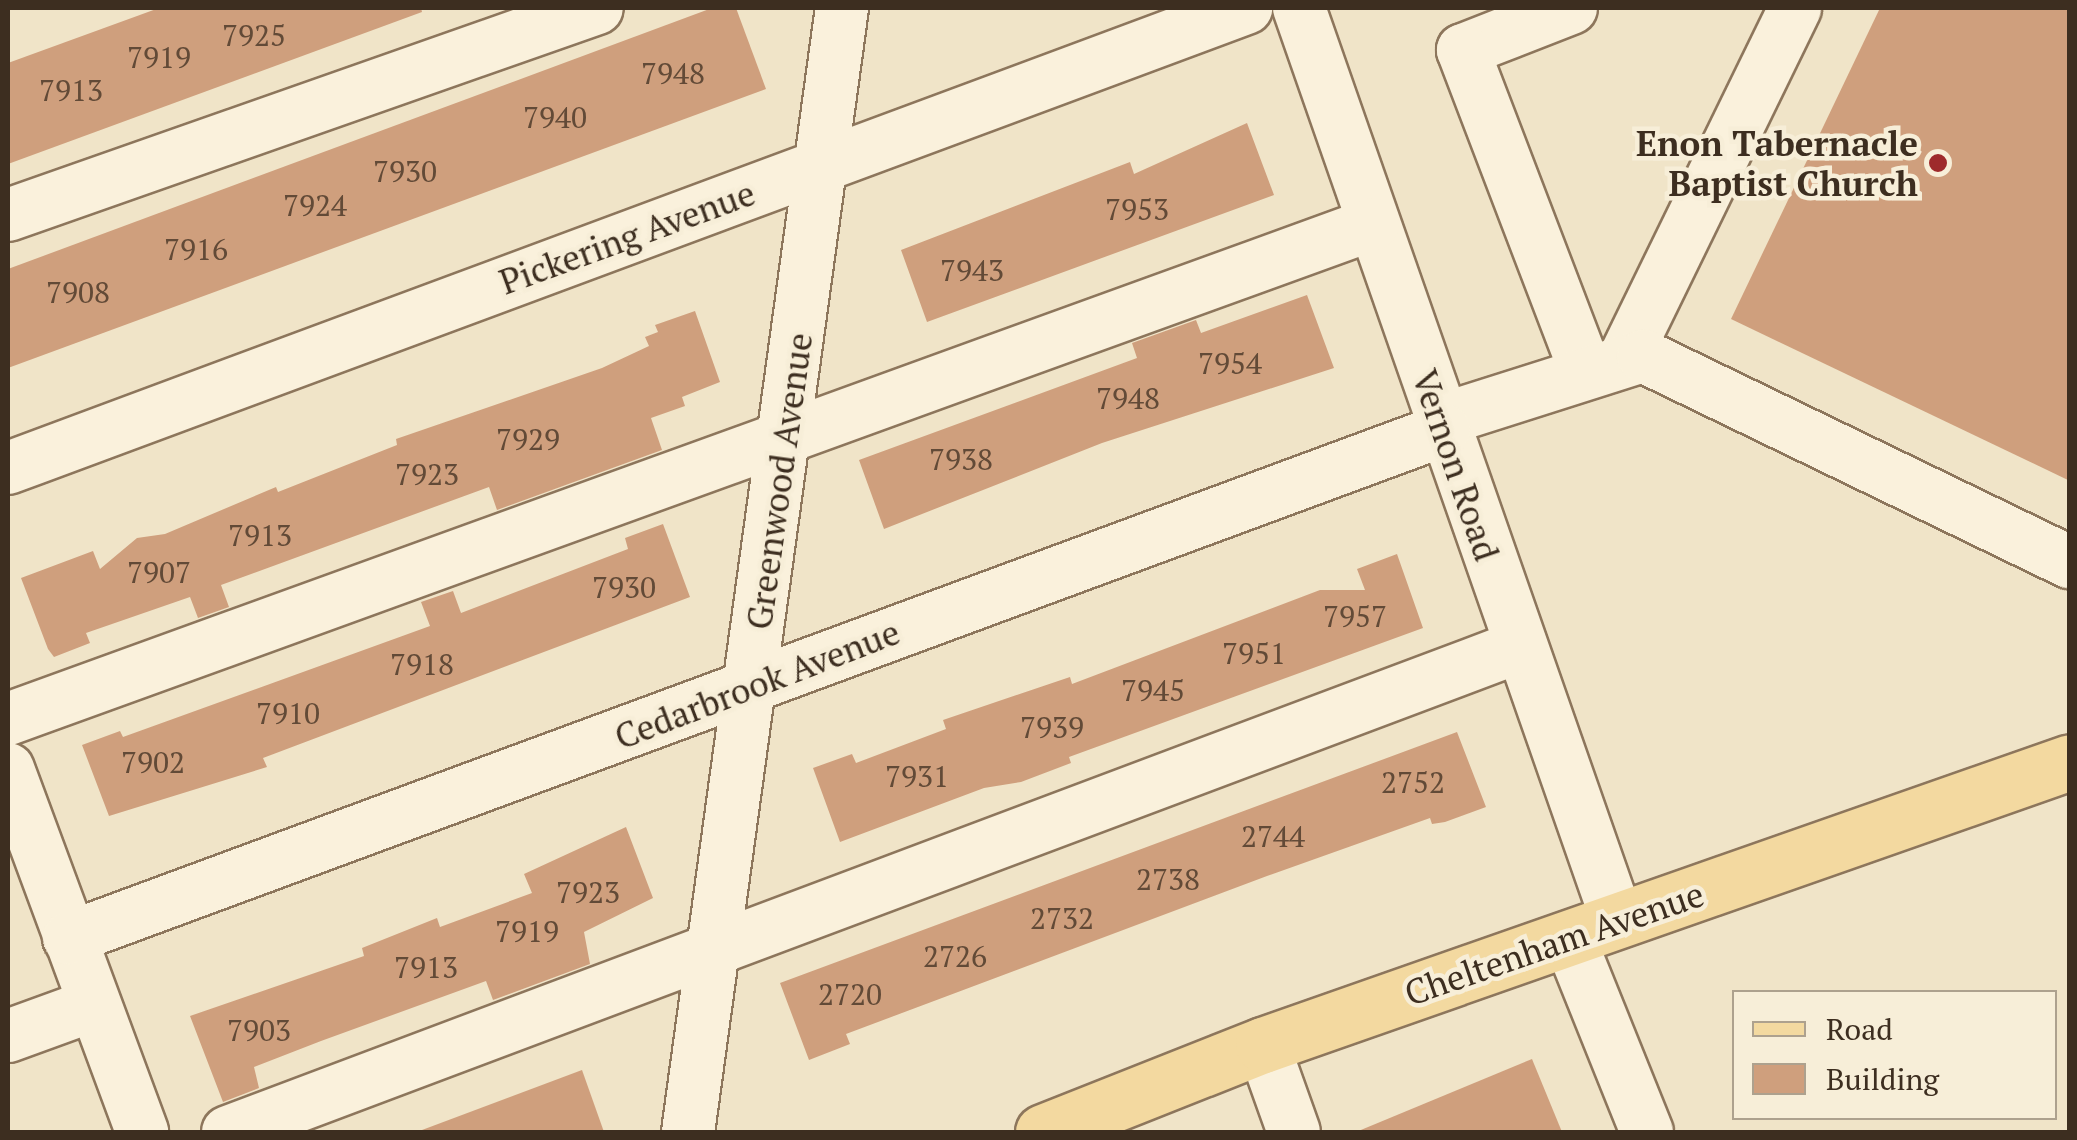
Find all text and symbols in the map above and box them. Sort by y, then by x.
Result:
house number: 7925 [222,17,286,53]
house number: 7919 [127,39,191,75]
house number: 7948 [641,55,705,91]
house number: 7913 [39,72,103,108]
house number: 7940 [523,99,587,135]
place label: Enon Tabernacle Baptist Church [1636,122,1918,204]
marker: Enon Tabernacle Baptist Church [1927,152,1949,174]
house number: 7930 [373,153,437,189]
street label: Pickering Avenue [493,171,761,303]
house number: 7924 [283,187,347,223]
house number: 7953 [1105,191,1169,227]
house number: 7916 [164,231,228,267]
house number: 7943 [940,252,1004,288]
house number: 7908 [46,274,110,310]
street label: Greenwood Avenue [737,330,821,632]
house number: 7954 [1198,345,1262,381]
street label: Vernon Road [1404,364,1508,566]
house number: 7948 [1096,380,1160,416]
house number: 7929 [496,421,560,457]
house number: 7938 [929,441,993,477]
house number: 7923 [395,456,459,492]
house number: 7913 [228,517,292,553]
house number: 7907 [127,554,191,590]
house number: 7930 [592,569,656,605]
house number: 7957 [1323,598,1387,634]
street label: Cedarbrook Avenue [608,610,906,758]
house number: 7951 [1222,635,1286,671]
house number: 7918 [390,646,454,682]
house number: 7945 [1121,672,1185,708]
house number: 7910 [256,695,320,731]
house number: 7939 [1020,709,1084,745]
house number: 7902 [121,744,185,780]
house number: 7931 [885,758,949,794]
house number: 2752 [1381,764,1445,800]
house number: 2744 [1241,818,1305,854]
house number: 2738 [1136,861,1200,897]
street label: Cheltenham Avenue [1399,872,1709,1014]
house number: 7923 [556,874,620,910]
house number: 2732 [1030,900,1094,936]
house number: 7919 [495,913,559,949]
house number: 2726 [923,938,987,974]
house number: 7913 [394,949,458,985]
house number: 2720 [818,976,882,1012]
legend [1732,990,2057,1120]
text: Road [1826,1009,1893,1049]
house number: 7903 [227,1012,291,1048]
text: Building [1826,1059,1939,1099]

